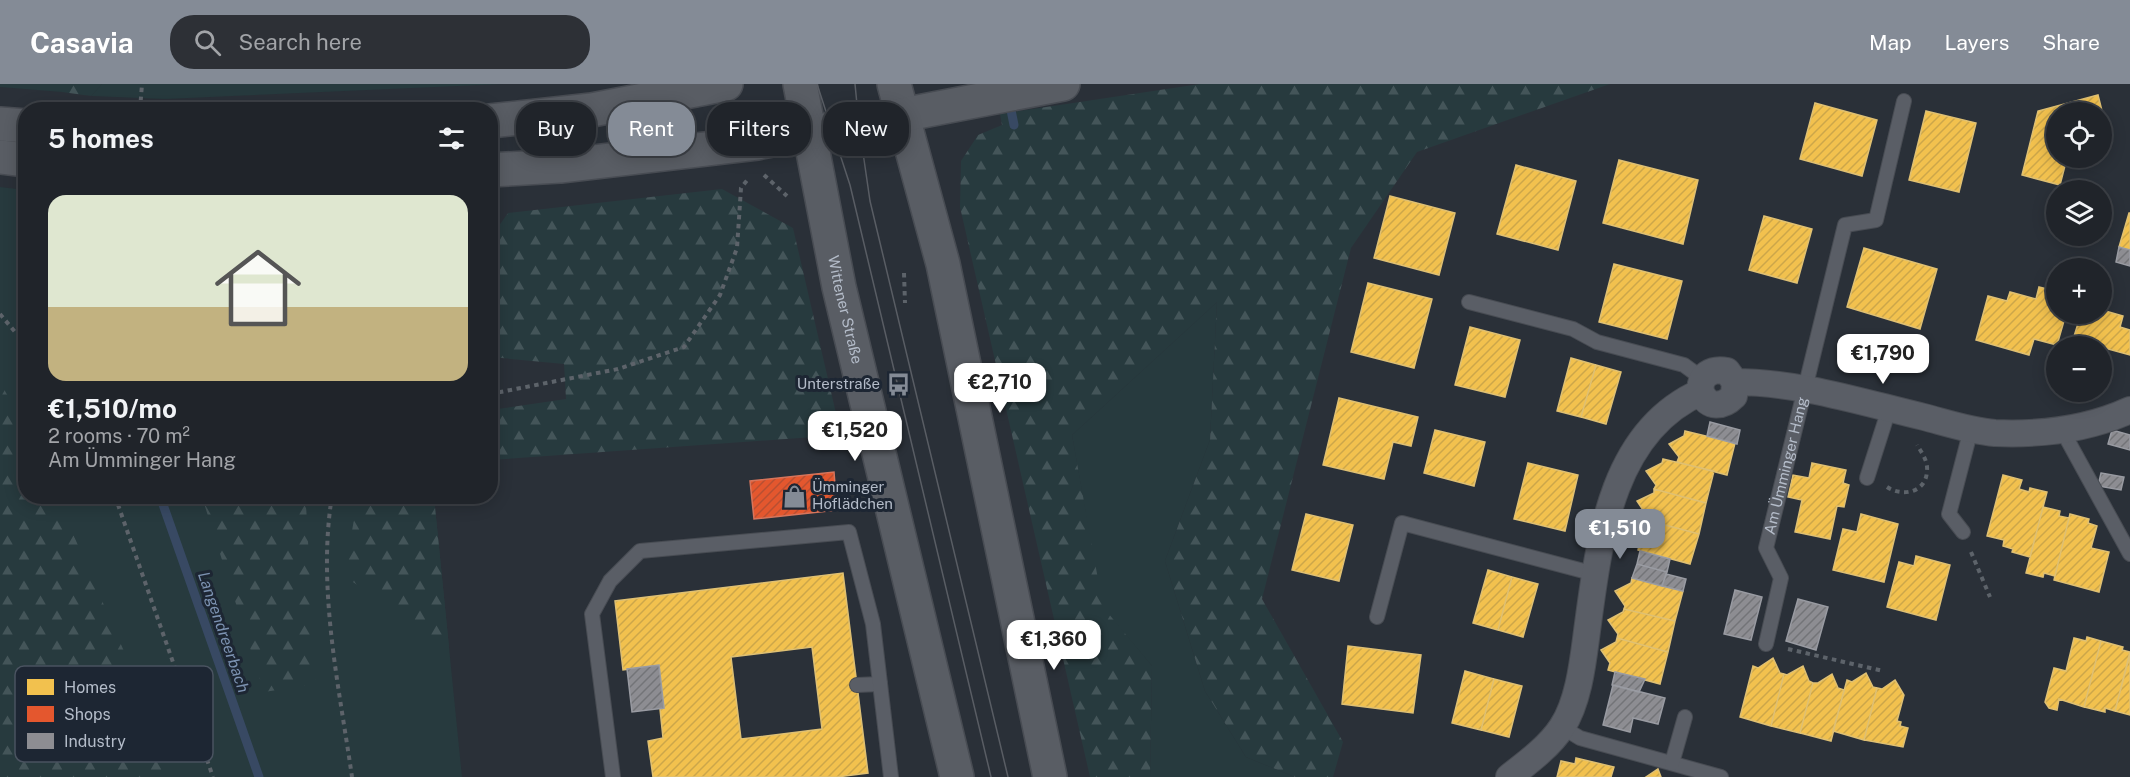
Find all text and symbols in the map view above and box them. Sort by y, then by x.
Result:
search box [170,15,590,69]
text: Casavia [30,26,134,59]
icon: search [191,26,224,59]
text: Search here [239,29,362,55]
text: Map [1869,30,1912,55]
text: Layers [1945,30,2009,55]
text: Share [2042,30,2100,55]
chip: Buy [516,102,596,156]
chip: Rent [608,102,695,156]
chip: Filters [707,102,811,156]
chip: New [823,102,909,156]
map controls [2046,102,2112,402]
button: locate [2046,102,2112,168]
icon: filters [435,122,468,155]
text: 5 homes [48,123,154,154]
button: layers [2046,180,2112,246]
icon: home [204,234,312,342]
street label: Wittener Straße [825,254,866,365]
button: + [2046,258,2112,324]
pin: €1,790 [1834,334,1932,385]
button: − [2046,336,2112,402]
text: €1,790 [1851,341,1915,365]
pin: €2,710 [951,363,1049,414]
text: €2,710 [968,370,1032,394]
bus stop icon: Unterstraße [885,371,911,397]
place label: Unterstraße [797,375,880,392]
text: €1,510/mo [48,393,177,424]
street label: Am Ümminger Hang [1761,395,1811,536]
pin: €1,520 [806,411,904,462]
text: €1,520 [822,418,888,442]
text: 2 rooms · 70 m² [48,424,190,448]
text: Am Ümminger Hang [48,448,236,472]
place label: Ümminger Hoflädchen [812,477,893,512]
shop icon: Ümminger Hoflädchen [781,483,807,509]
pin: €1,510 [1571,509,1669,560]
text: €1,510 [1589,516,1651,540]
water label: Langendreerbach [194,569,253,695]
pin: €1,360 [1005,620,1103,671]
text: €1,360 [1021,627,1087,651]
legend [15,666,213,762]
text: Homes [64,678,116,697]
text: Shops [64,705,111,724]
text: Industry [64,732,126,751]

